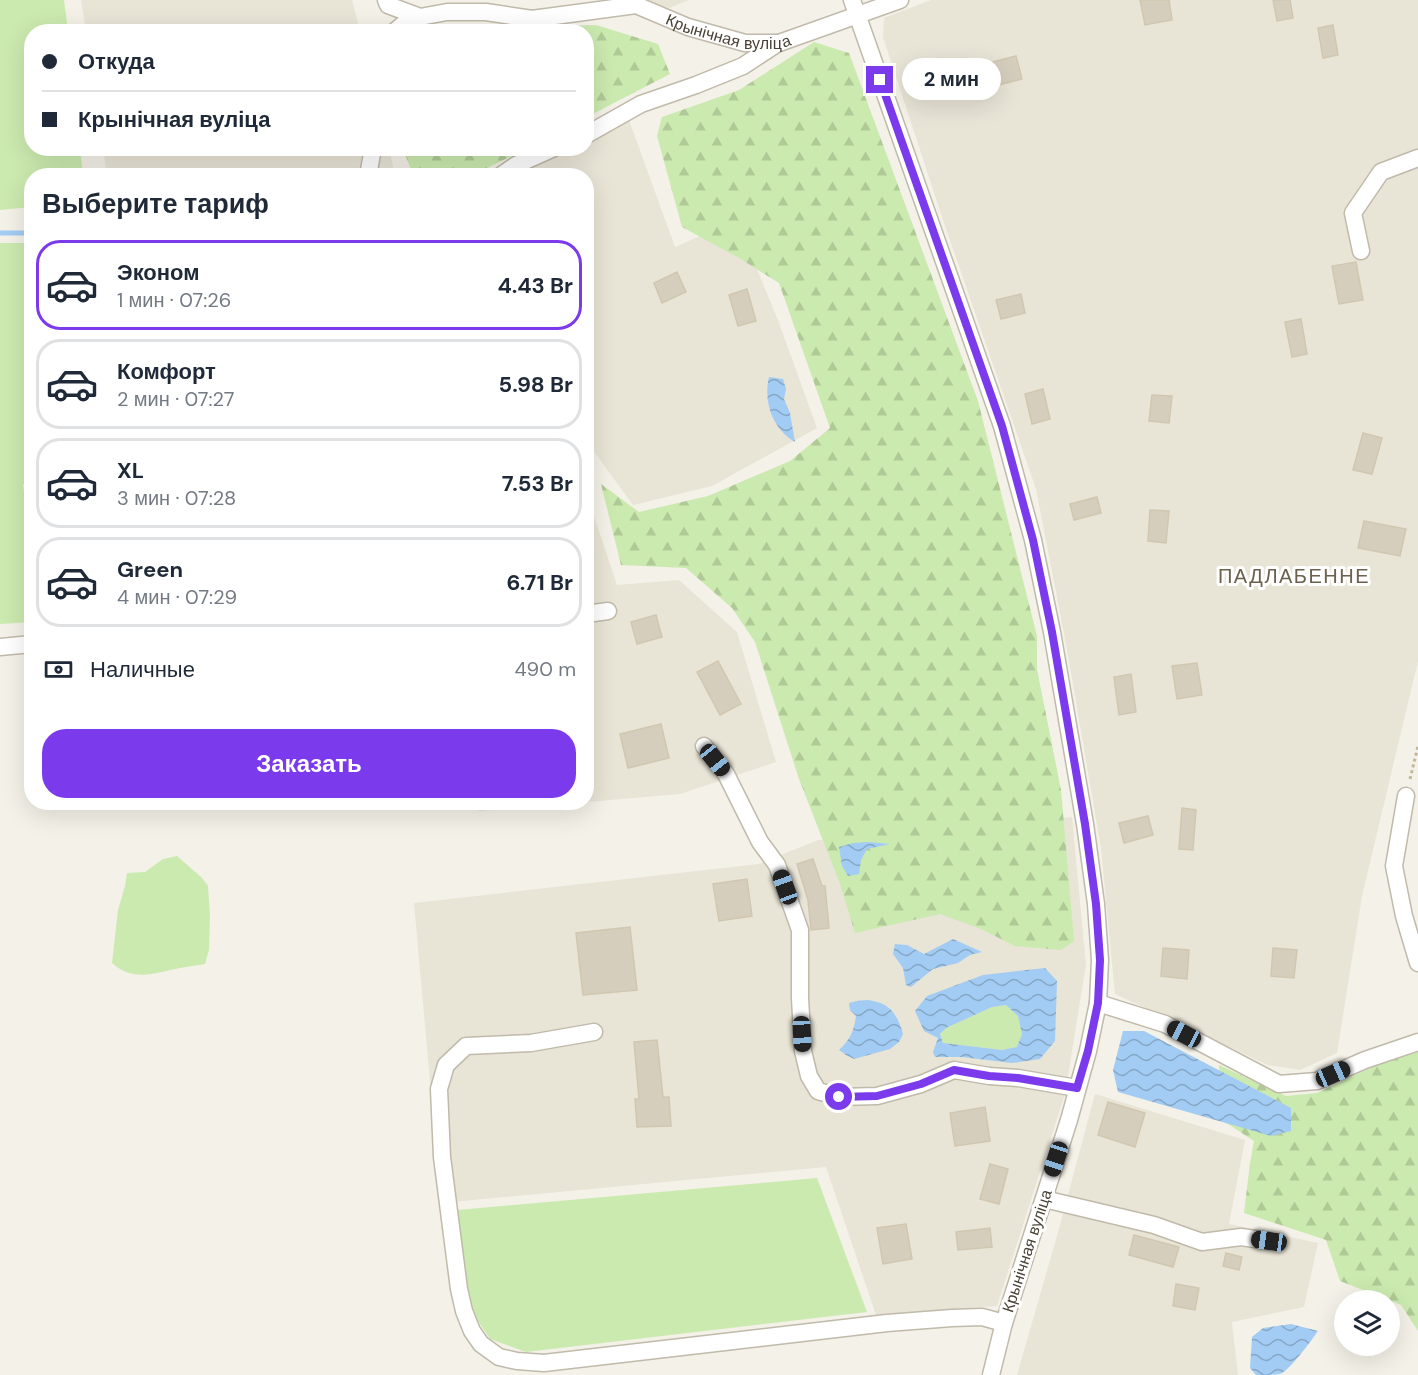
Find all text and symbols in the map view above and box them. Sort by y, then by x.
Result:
street label: Крынічная вуліца [663,8,794,54]
text: Откуда [78,47,155,76]
callout: 2 мин [901,59,1000,101]
route end [866,66,893,93]
text: 2 мин [924,66,979,92]
text: Крынічная вуліца [78,105,270,134]
text: Выберите тариф [42,186,269,221]
icon: car [45,258,99,312]
text: Эконом [117,258,200,287]
text: 4.43 Br [497,271,573,300]
text: 1 мин · 07:26 [117,287,231,313]
icon: car [45,357,99,411]
text: Комфорт [117,357,216,386]
text: 5.98 Br [498,370,573,399]
text: 2 мин · 07:27 [117,386,234,412]
icon: car [45,456,99,510]
text: XL [117,456,144,485]
text: 7.53 Br [502,469,573,498]
text: 3 мин · 07:28 [117,485,236,511]
icon: car [45,555,99,609]
text: Green [117,555,183,584]
district label: ПАДЛАБЕННЕ [1218,563,1370,589]
text: 6.71 Br [506,568,573,597]
text: 4 мин · 07:29 [117,584,237,610]
icon: cash [42,653,75,686]
text: Наличные [90,655,195,684]
text: 490 m [514,656,576,682]
button: Заказать [42,729,576,798]
car [697,740,733,780]
car [770,867,800,907]
car [792,1016,812,1052]
car [1164,1018,1204,1050]
car [1313,1058,1353,1090]
route start [825,1083,852,1110]
car [1042,1139,1070,1179]
street label: Крынічная вуліца [997,1187,1057,1315]
car [1250,1230,1288,1252]
map controls [1334,1290,1400,1356]
button: layers [1334,1290,1400,1356]

